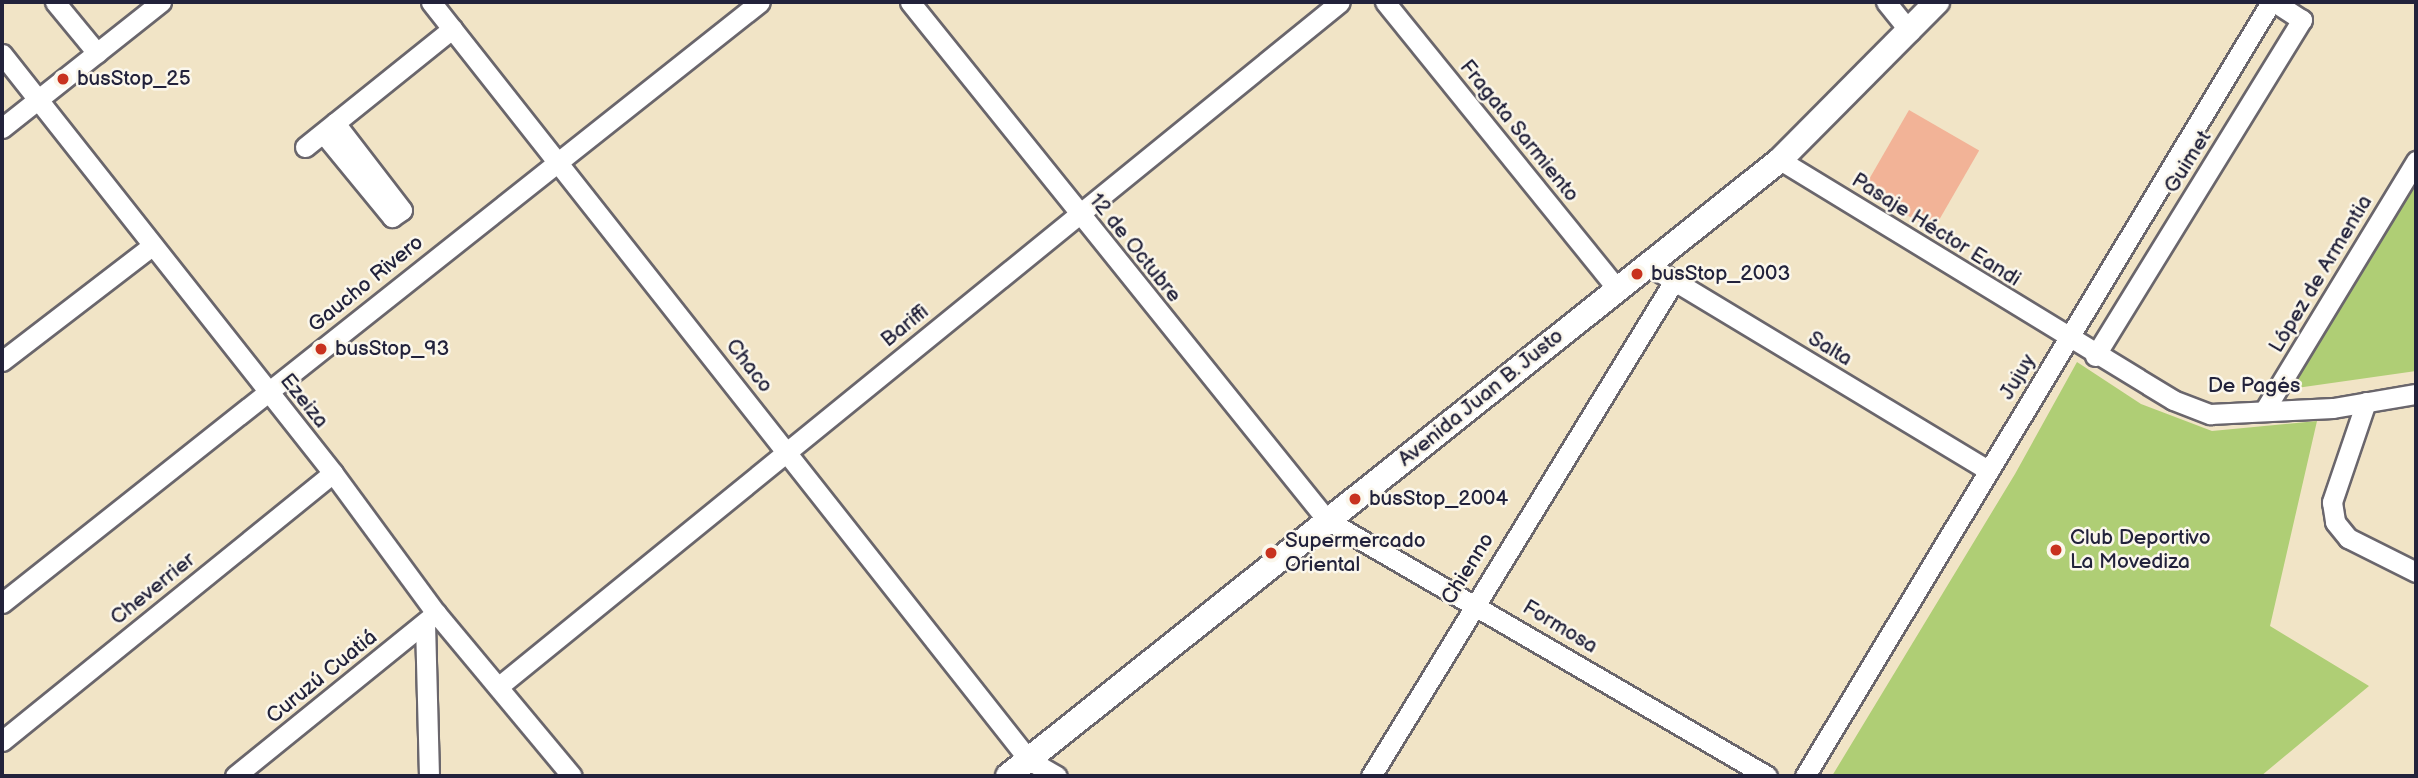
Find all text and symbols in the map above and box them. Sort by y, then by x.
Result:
street label: Fragata Sarmiento [1454,55,1584,207]
place label: busStop_25 [77,66,191,92]
marker: busStop_25 [55,71,71,87]
street label: Guimet [2159,126,2217,198]
street label: Pasaje Héctor Eandi [1847,168,2025,292]
street label: 12 de Octubre [1083,189,1187,307]
street label: López de Armentia [2264,191,2378,357]
street label: Gaucho Rivero [304,230,428,338]
place label: busStop_2003 [1651,261,1790,287]
marker: busStop_2003 [1629,266,1645,282]
street label: Bariffi [876,299,934,353]
street label: Avenida Juan B. Justo [1393,323,1569,473]
street label: Salta [1803,326,1857,372]
street label: Chaco [720,334,778,398]
place label: busStop_93 [335,336,449,362]
marker: busStop_93 [313,341,329,357]
street label: Jujuy [1995,350,2041,404]
street label: Ezeiza [275,369,333,433]
street label: De Pagés [2208,373,2300,399]
place label: busStop_2004 [1369,486,1508,512]
marker: busStop_2004 [1347,491,1363,507]
place label: Club Deportivo La Movediza [2070,525,2211,575]
place label: Supermercado Oriental [1285,528,1426,578]
street label: Chienno [1436,529,1500,609]
marker: Club Deportivo La Movediza [2048,542,2064,558]
marker: Supermercado Oriental [1263,545,1279,561]
street label: Cheverrier [106,547,200,631]
street label: Formosa [1518,595,1602,659]
street label: Curuzú Cuatiá [262,625,382,729]

